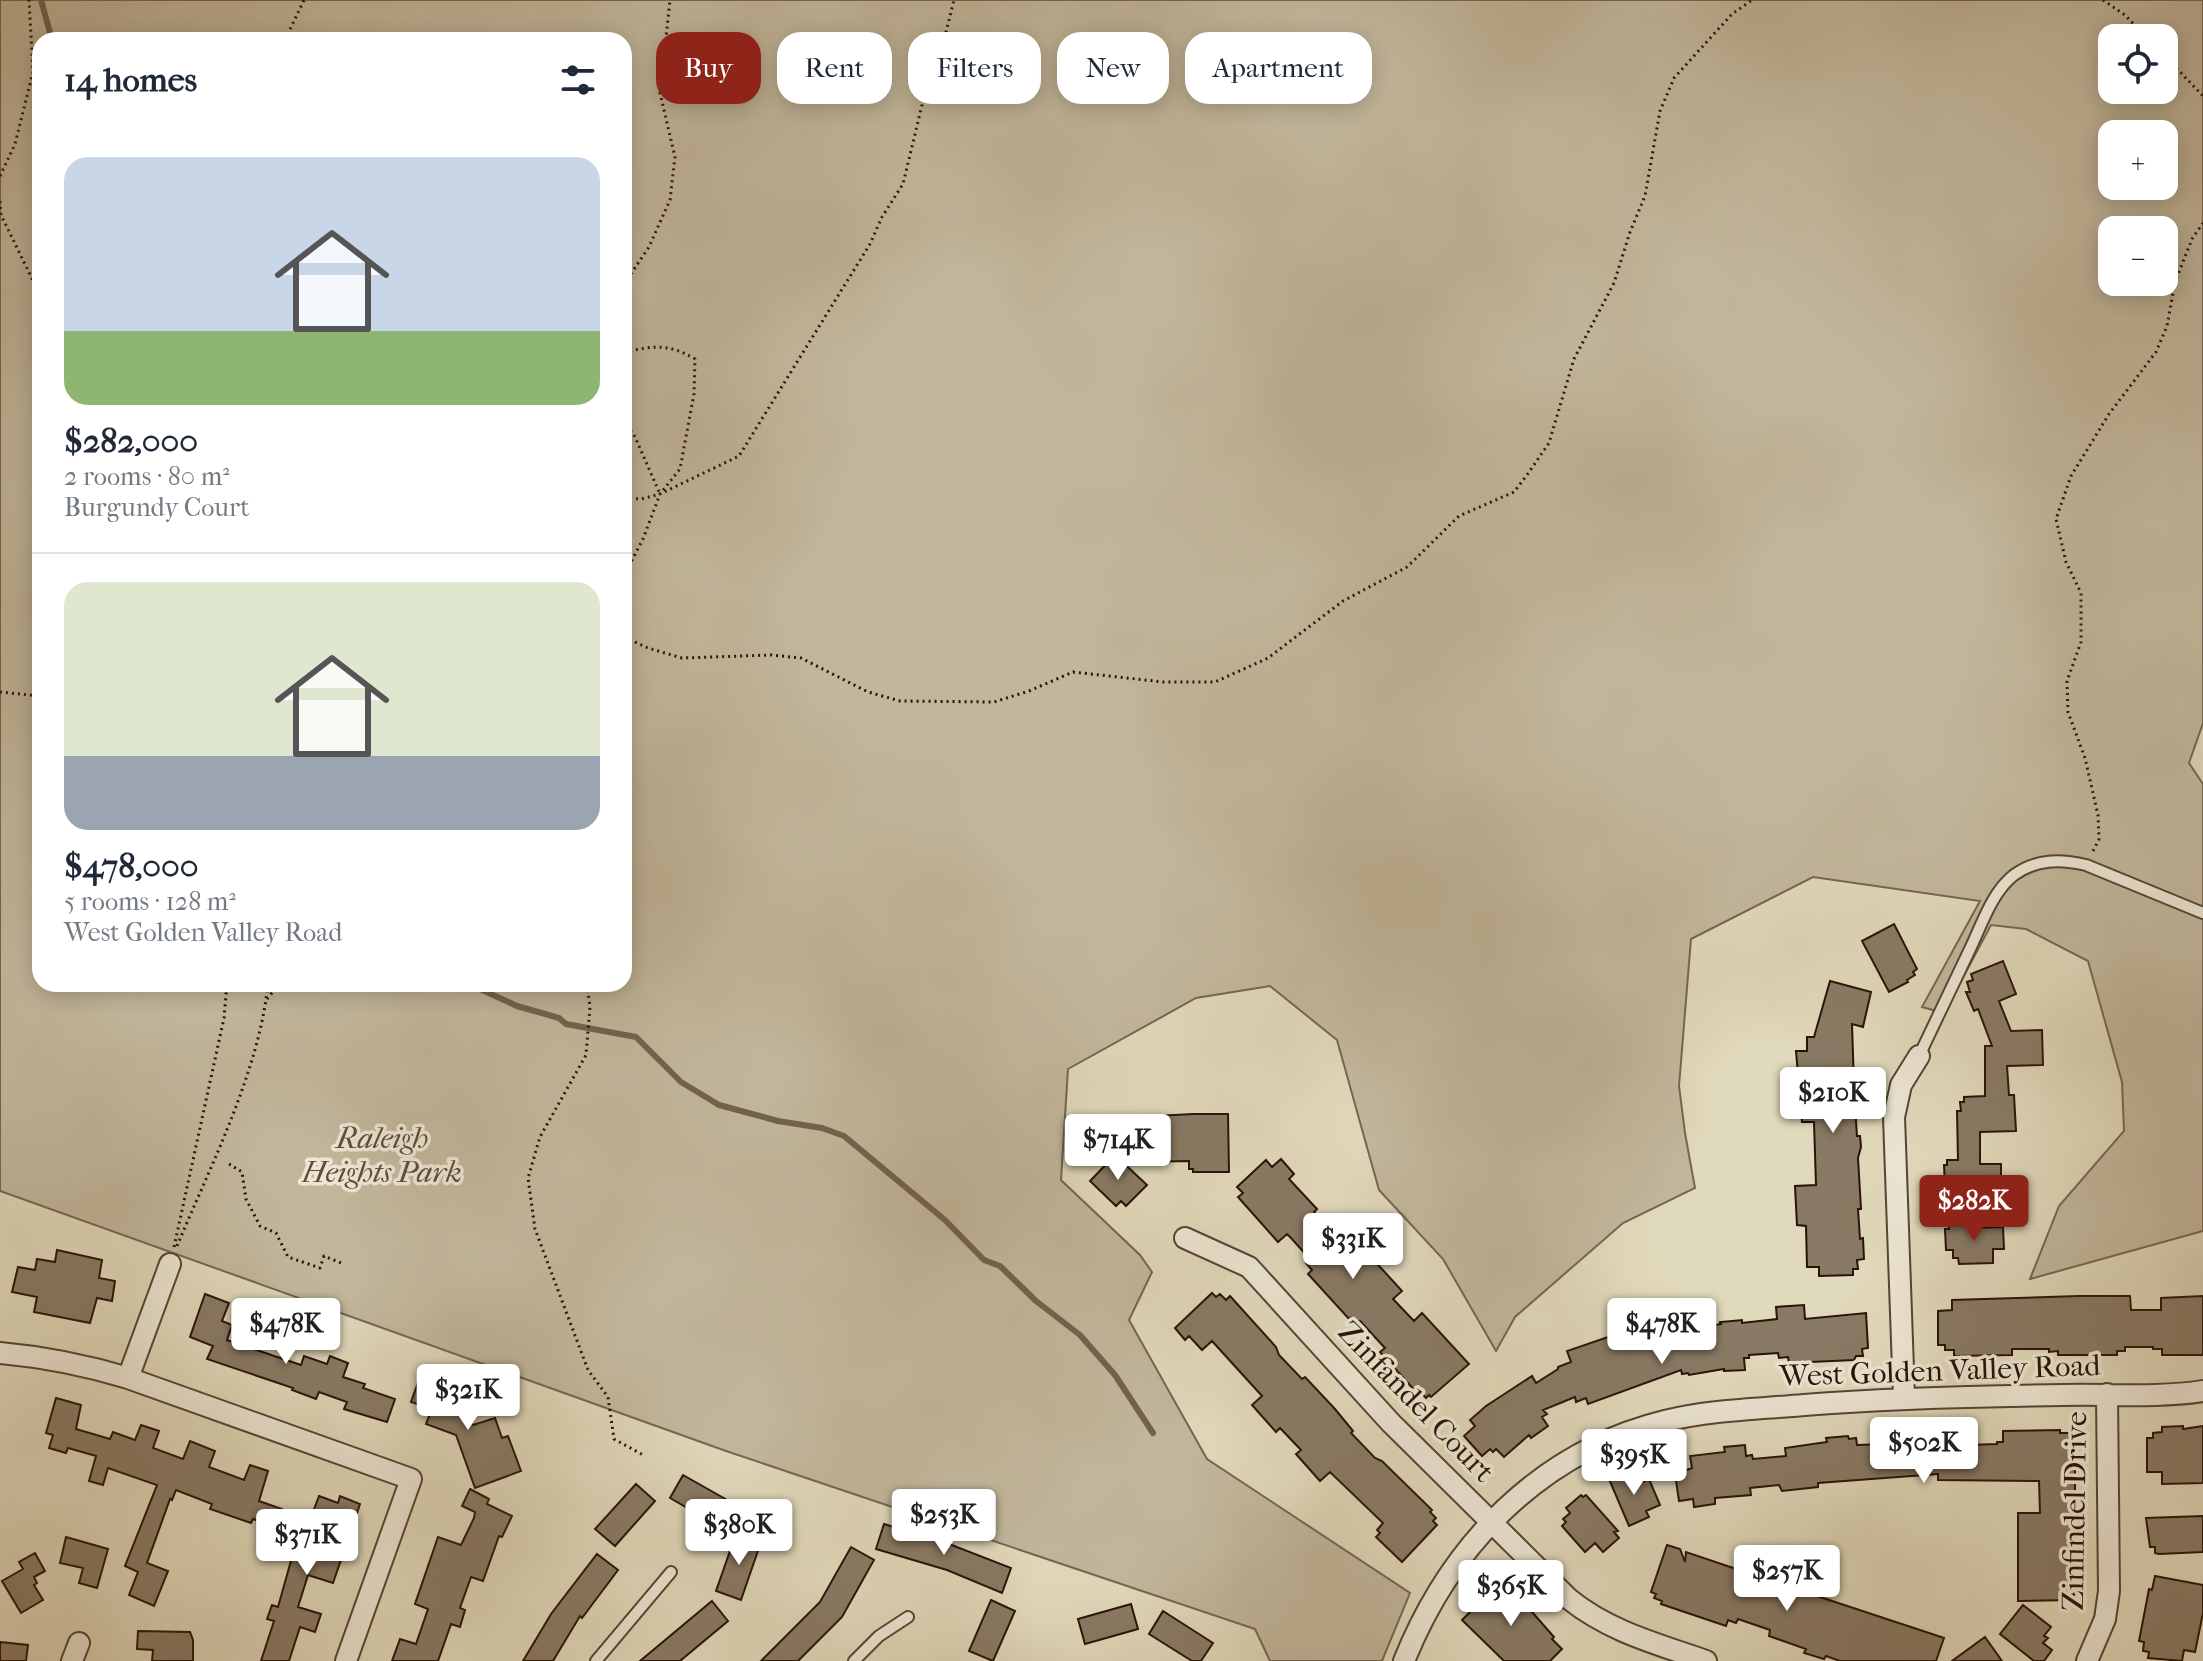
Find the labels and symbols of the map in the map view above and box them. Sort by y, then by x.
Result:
pin: $210K [1777,1067,1889,1135]
pin: $714K [1062,1114,1174,1182]
park label: Raleigh Heights Park [301,1121,462,1190]
pin: $282K [1918,1175,2030,1243]
pin: $331K [1297,1213,1409,1281]
pin: $478K [230,1298,342,1366]
pin: $478K [1606,1298,1718,1366]
street label: Zinfandel Court [1331,1315,1501,1490]
street label: West Golden Valley Road [1778,1348,2102,1394]
pin: $321K [412,1364,524,1432]
street label: Zinfindel Drive [2056,1411,2094,1611]
pin: $502K [1868,1417,1980,1485]
pin: $395K [1578,1429,1690,1497]
pin: $253K [888,1489,1000,1557]
pin: $380K [683,1499,795,1567]
pin: $371K [251,1509,363,1577]
pin: $257K [1731,1545,1843,1613]
pin: $365K [1455,1560,1567,1628]

